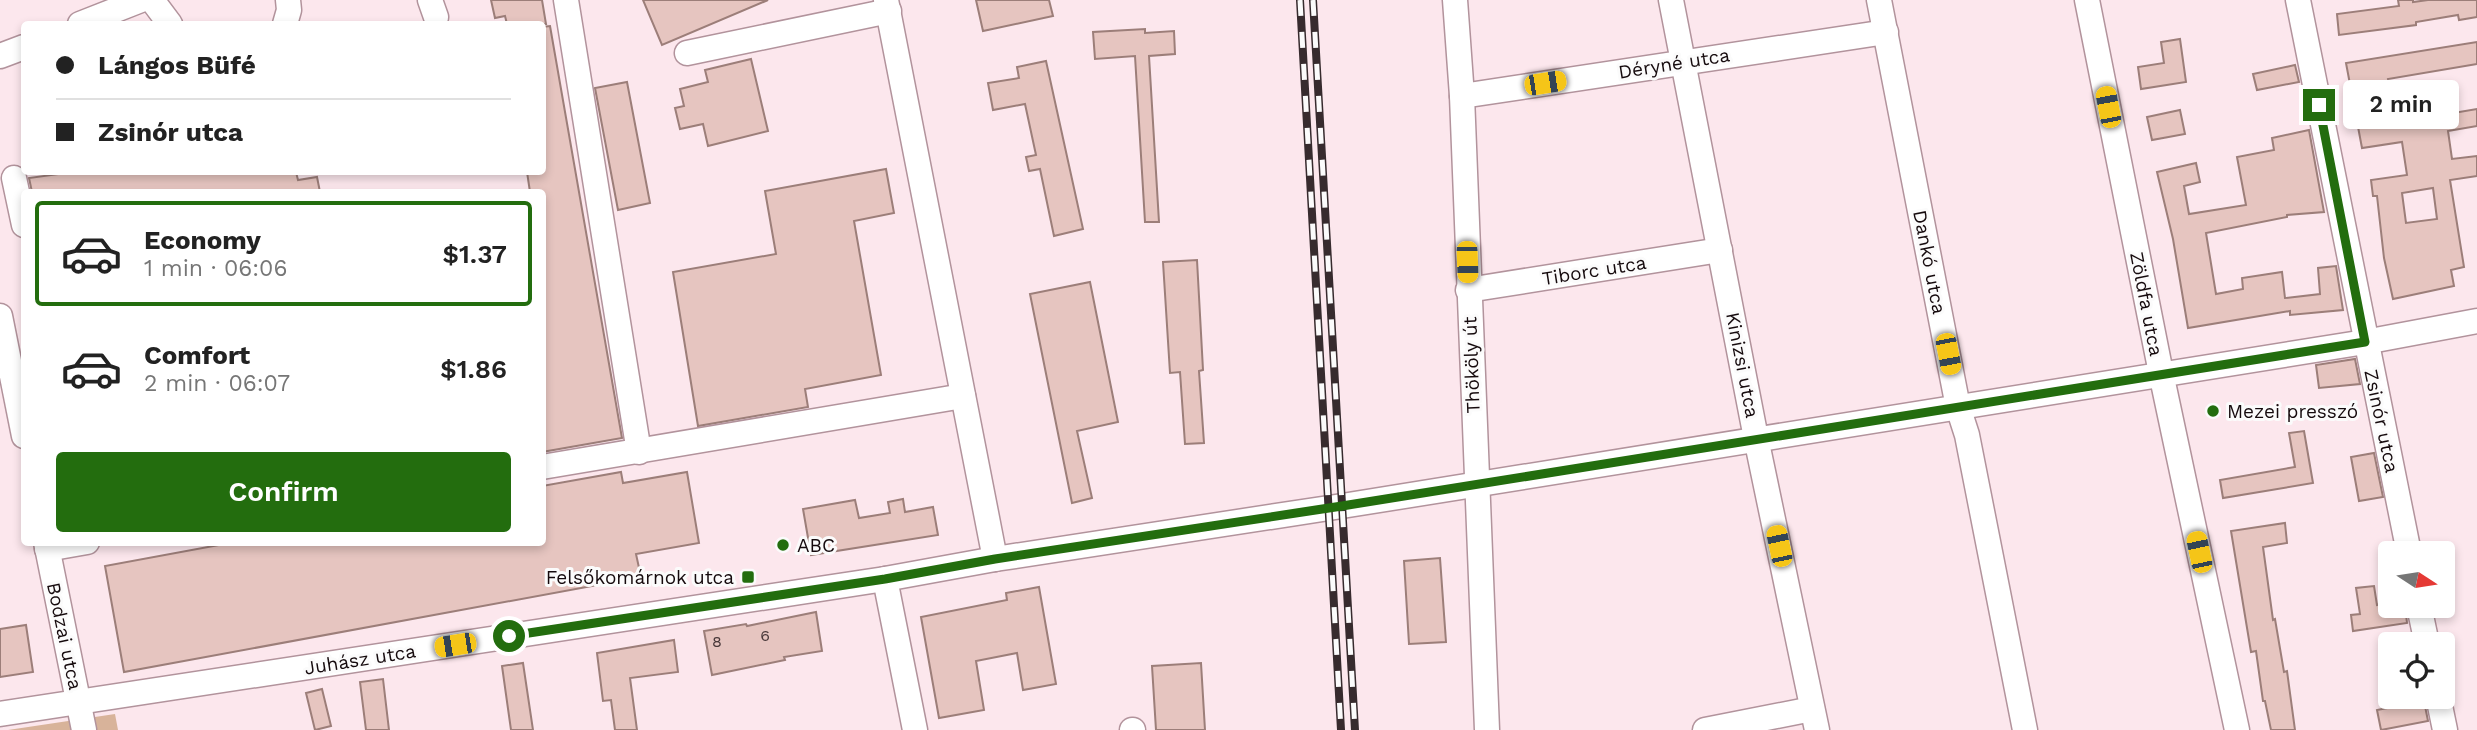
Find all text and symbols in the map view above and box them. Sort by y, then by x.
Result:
street label: Déryné utca [1617,43,1732,84]
text: Lángos Büfé [98,50,256,80]
car [1523,69,1568,97]
callout: 2 min [2344,80,2459,130]
car [2094,84,2123,130]
route end [2303,89,2335,121]
text: 2 min [2369,91,2433,118]
text: Zsinór utca [98,117,243,147]
street label: Dankó utca [1908,208,1951,316]
icon: car [60,222,123,285]
text: Economy [144,225,261,255]
text: $1.37 [443,239,507,269]
car [1456,241,1479,283]
street label: Zöldfa utca [2125,250,2168,358]
street label: Tiborc utca [1540,251,1648,290]
text: 1 min · 06:06 [144,255,287,282]
street label: Kinizsi utca [1721,310,1764,420]
street label: Thököly út [1458,316,1485,414]
car [1934,331,1963,377]
icon: car [60,337,123,400]
text: Comfort [144,340,250,370]
text: $1.86 [440,354,507,384]
street label: Zsinór utca [2359,367,2404,475]
text: 2 min · 06:07 [144,370,290,397]
place label: Mezei presszó [2227,400,2358,423]
marker: Mezei presszó [2205,403,2221,419]
button: Confirm [56,452,511,532]
car [1765,523,1794,569]
car [2185,529,2214,575]
place label: ABC [797,534,835,557]
marker: ABC [775,537,791,553]
north arrow [2378,541,2455,618]
map controls [2378,541,2455,709]
place label: Felsőkomárnok utca [546,566,734,589]
marker: Felsőkomárnok utca [740,569,756,585]
street label: Bodzai utca [42,580,87,692]
route start [493,620,525,652]
house number: 6 [760,626,770,645]
car [433,631,478,659]
house number: 8 [712,632,722,651]
button: locate [2378,632,2455,709]
street label: Juhász utca [303,639,418,680]

